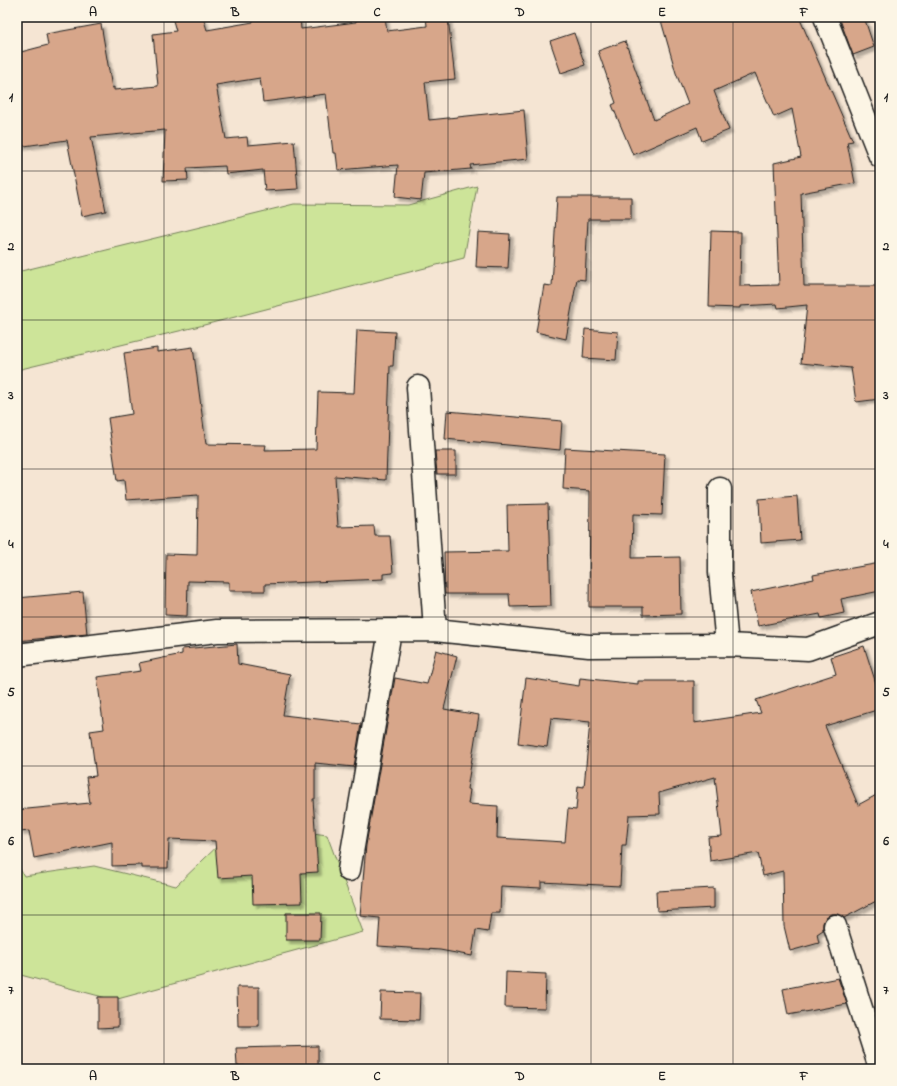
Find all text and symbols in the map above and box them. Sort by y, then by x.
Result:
text: A [89,3,97,22]
text: B [230,3,240,22]
text: C [373,3,381,22]
text: D [514,3,525,22]
text: E [658,3,666,22]
text: F [799,3,809,22]
text: 1 [9,88,14,107]
text: 1 [884,88,889,107]
text: 2 [7,237,15,256]
text: 2 [882,237,890,256]
text: 3 [7,386,14,405]
text: 3 [882,386,889,405]
text: 4 [7,535,14,554]
text: 4 [882,535,889,554]
text: 5 [7,683,15,702]
text: 5 [882,683,890,702]
text: 6 [7,832,14,851]
text: 6 [882,832,889,851]
text: 7 [8,981,14,1000]
text: 7 [883,981,889,1000]
text: A [89,1067,97,1086]
text: B [230,1067,240,1086]
text: C [373,1067,381,1086]
text: D [514,1067,525,1086]
text: E [658,1067,666,1086]
text: F [799,1067,809,1086]

